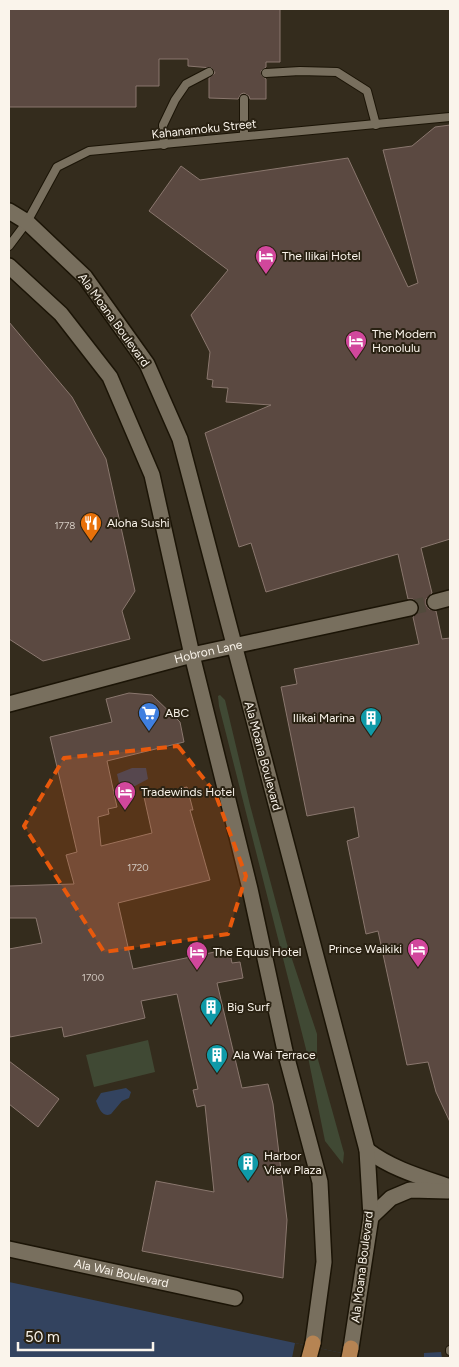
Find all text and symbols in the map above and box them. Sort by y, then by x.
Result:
street label: Kahanamoku Street [151,116,258,141]
hotel icon: The Ilikai Hotel [254,244,278,275]
place label: The Ilikai Hotel [282,249,361,263]
street label: Ala Moana Boulevard [75,270,153,370]
place label: The Modern Honolulu [372,327,437,355]
hotel icon: The Modern Honolulu [344,329,368,360]
restaurant icon: Aloha Sushi [79,511,103,542]
place label: Aloha Sushi [107,516,170,530]
house number: 1778 [54,519,76,532]
street label: Hobron Lane [173,637,244,666]
street label: Ala Moana Boulevard [242,700,284,812]
supermarket icon: ABC [137,701,161,732]
place label: ABC [165,706,189,720]
building icon: Ilikai Marina [359,706,383,737]
place label: Ilikai Marina [293,711,355,725]
hotel icon: Tradewinds Hotel [113,780,137,811]
place label: Tradewinds Hotel [141,785,235,799]
house number: 1720 [127,861,149,874]
hotel icon: Prince Waikiki [406,937,430,968]
hotel icon: The Equus Hotel [185,940,209,971]
place label: Prince Waikiki [328,942,402,956]
place label: The Equus Hotel [213,945,302,959]
house number: 1700 [82,971,104,984]
building icon: Big Surf [199,995,223,1026]
place label: Big Surf [227,1000,270,1014]
building icon: Ala Wai Terrace [205,1043,229,1074]
place label: Ala Wai Terrace [233,1048,316,1062]
place label: Harbor View Plaza [264,1149,322,1177]
building icon: Harbor View Plaza [236,1151,260,1182]
street label: Ala Moana Boulevard [348,1210,376,1324]
street label: Ala Wai Boulevard [73,1256,170,1290]
scale bar [18,1320,152,1352]
text: 50 m [25,1328,60,1346]

